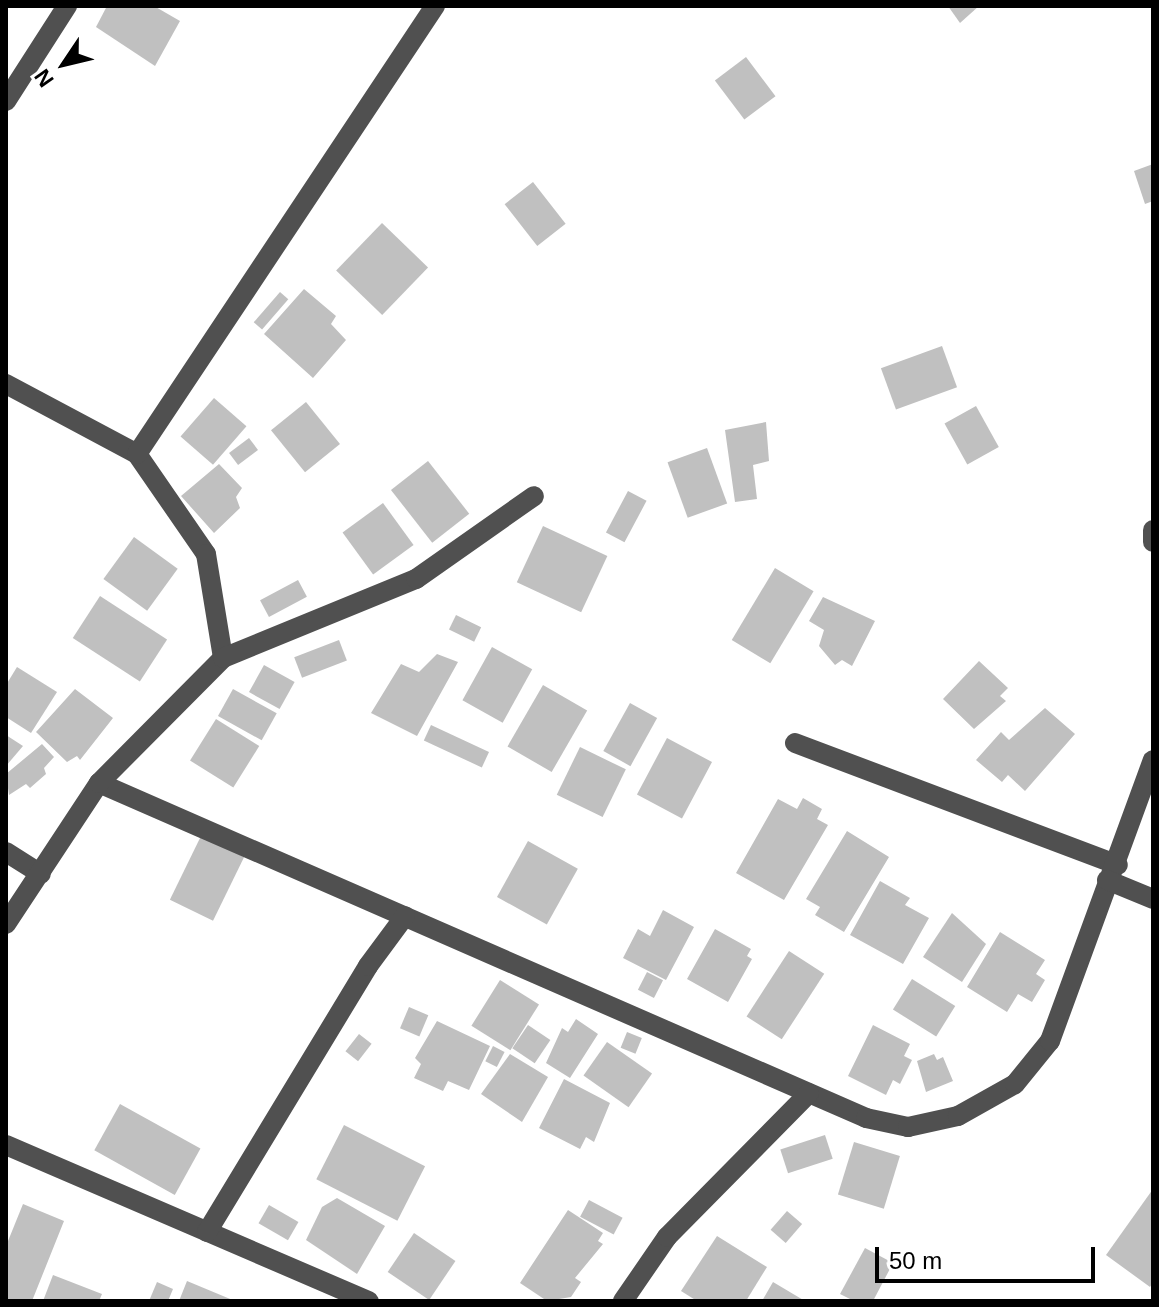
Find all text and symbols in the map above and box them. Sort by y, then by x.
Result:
north arrow [24,24,104,104]
text: N [29,64,59,92]
scale bar [879,1231,1099,1281]
text: 50 m [889,1247,942,1274]

